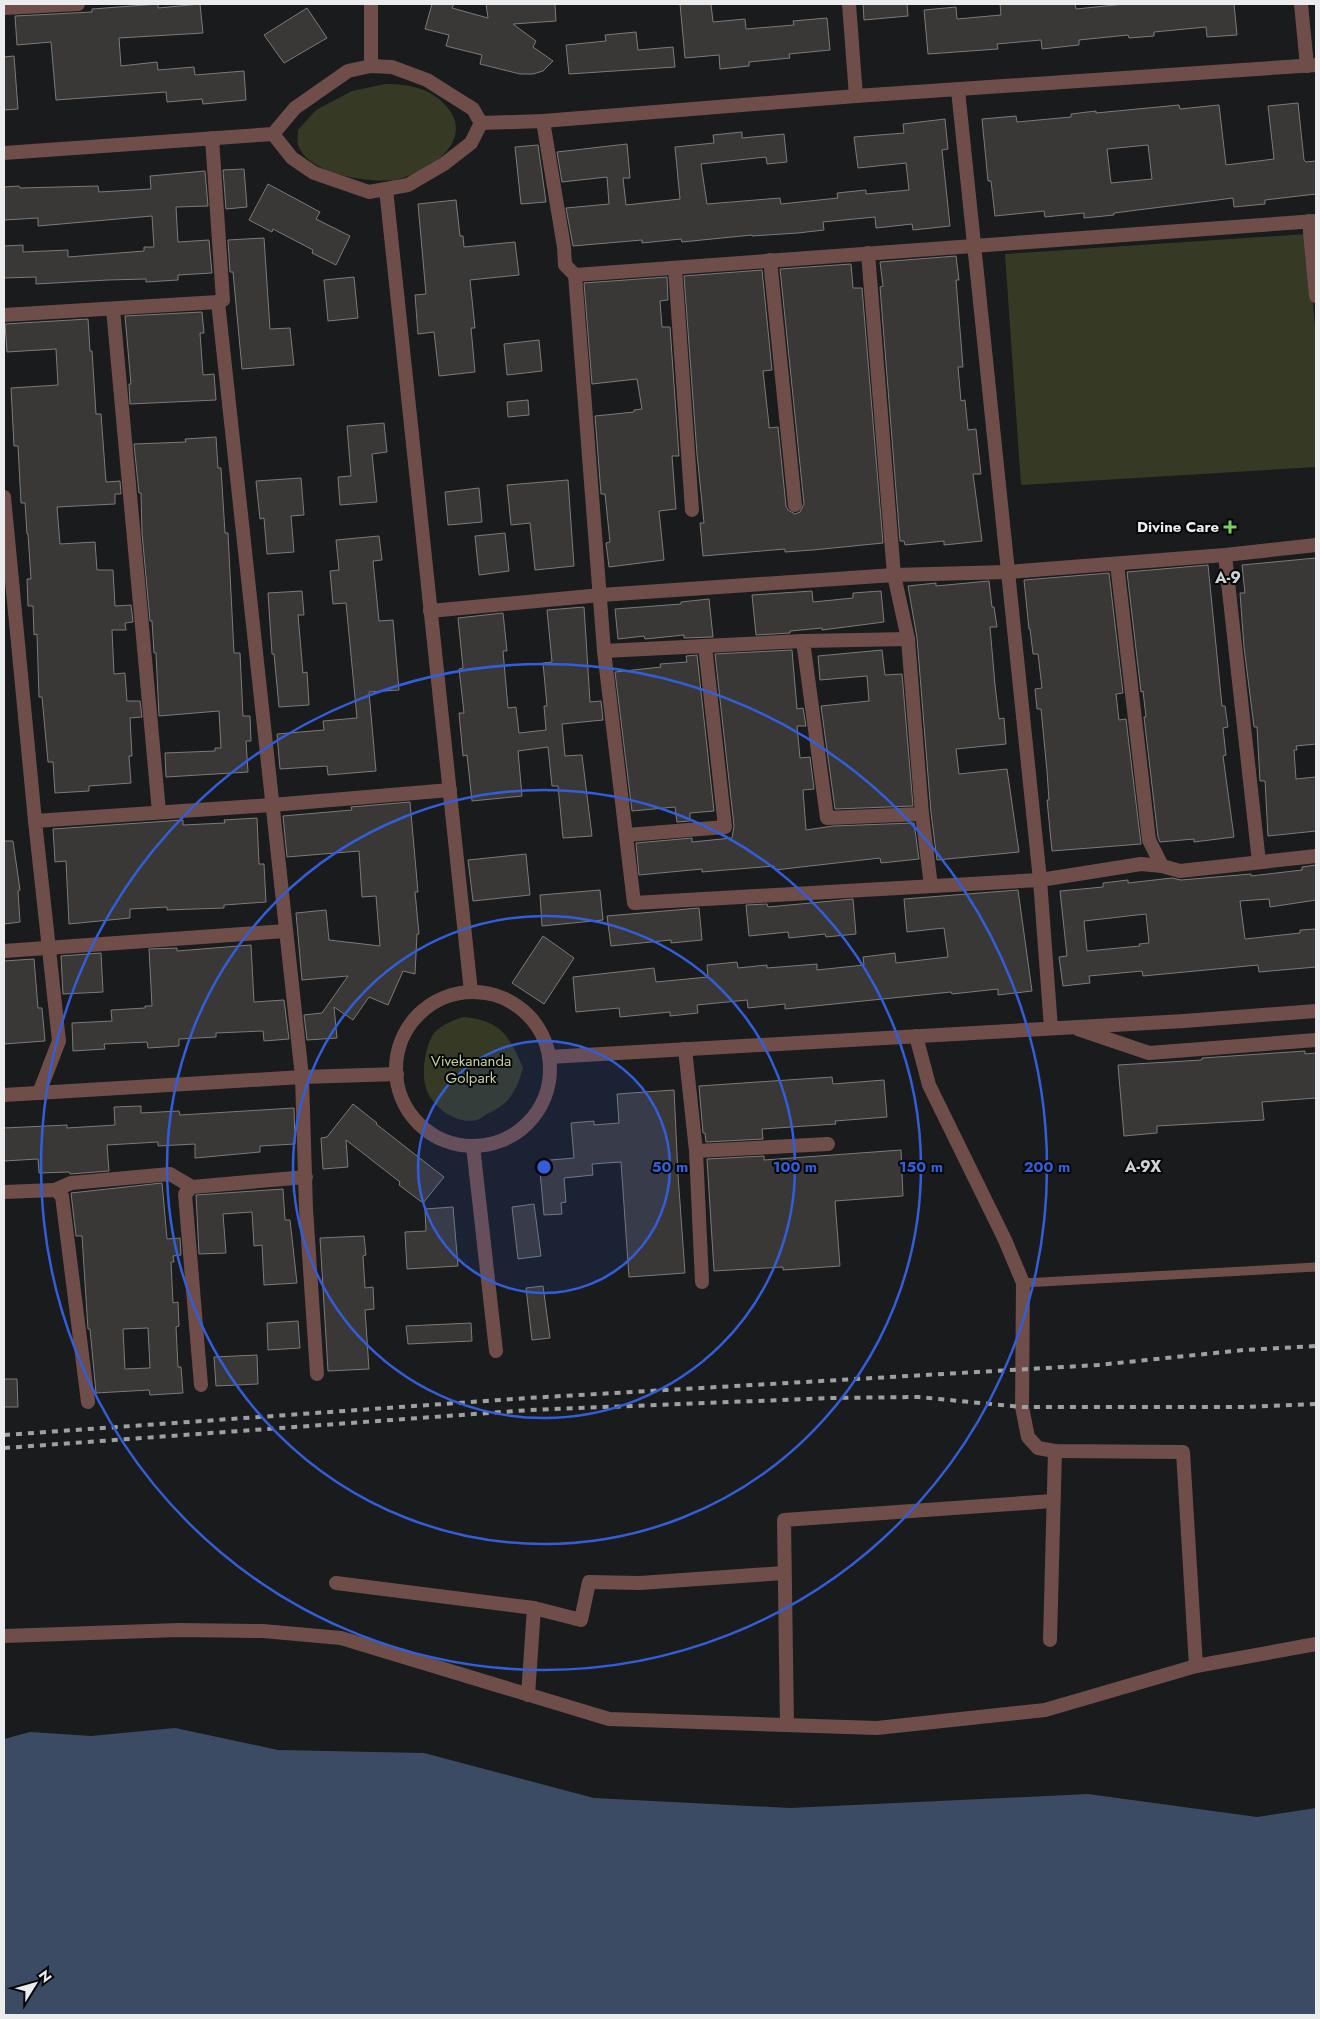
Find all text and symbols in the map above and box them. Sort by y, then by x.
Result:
place label: Divine Care [1137,516,1219,538]
marker: Divine Care [1223,520,1237,534]
district label: A-9 [1214,566,1241,589]
park label: Vivekananda Golpark [431,1050,511,1089]
district label: A-9X [1124,1155,1161,1178]
text: 50 m [652,1156,688,1178]
text: 100 m [773,1156,817,1178]
text: 150 m [899,1156,943,1178]
text: 200 m [1024,1156,1070,1178]
centre of rings [535,1158,553,1176]
north arrow [10,1959,60,2009]
text: N [34,1966,57,1987]

